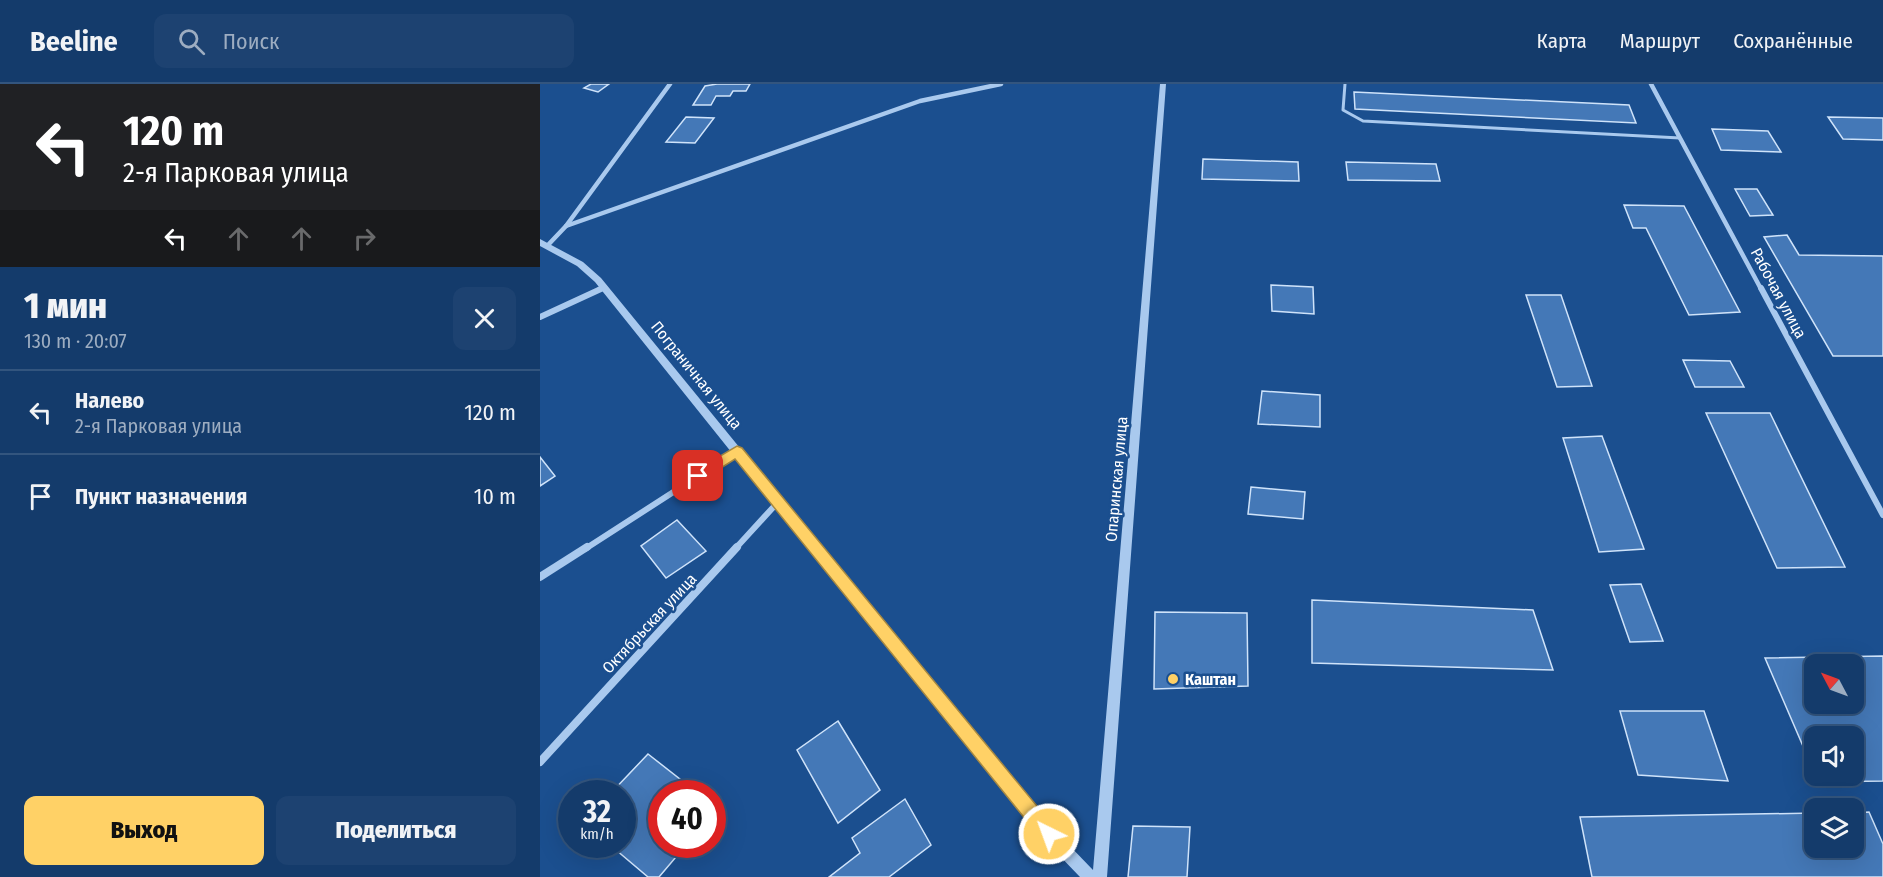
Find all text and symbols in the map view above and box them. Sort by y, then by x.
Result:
search box [154,14,574,68]
text: Beeline [30,25,118,58]
icon: search [175,25,208,58]
text: Поиск [223,28,279,55]
text: Карта [1537,28,1587,54]
text: Маршрут [1620,28,1700,54]
text: Сохранённые [1733,28,1853,54]
text: 120 m [123,106,224,156]
icon: left [24,108,102,186]
text: 2-я Парковая улица [123,157,349,189]
icon: left [159,222,192,255]
icon: ahead [222,222,255,255]
icon: ahead [285,222,318,255]
icon: right [348,222,381,255]
street label: Рабочая улица [1747,245,1810,342]
text: 1 мин [24,284,107,328]
button: close [453,287,516,350]
street label: Пограничная улица [647,317,746,433]
text: 130 m · 20:07 [24,329,127,353]
text: Налево [75,387,144,414]
icon: left [24,396,57,429]
text: 120 m [464,399,516,426]
text: 2-я Парковая улица [75,414,242,438]
street label: Опаринская улица [1102,415,1131,542]
pin [672,450,723,501]
icon: arrive [681,459,714,492]
icon: arrive [24,480,57,513]
text: Пункт назначения [75,483,247,510]
text: 10 m [474,483,516,510]
street label: Октябрьская улица [598,569,701,677]
north arrow [1804,654,1864,714]
map controls [1804,654,1864,858]
place label: Каштан [1185,670,1236,689]
marker: Каштан [1166,672,1180,686]
button: sound [1804,726,1864,786]
speed limit sign: 40 [648,780,726,858]
text: 32 [583,794,611,830]
button: Выход [24,796,264,865]
button: Поделиться [276,796,516,865]
button: layers [1804,798,1864,858]
position arrow [1017,802,1081,866]
text: km/h [580,825,614,843]

